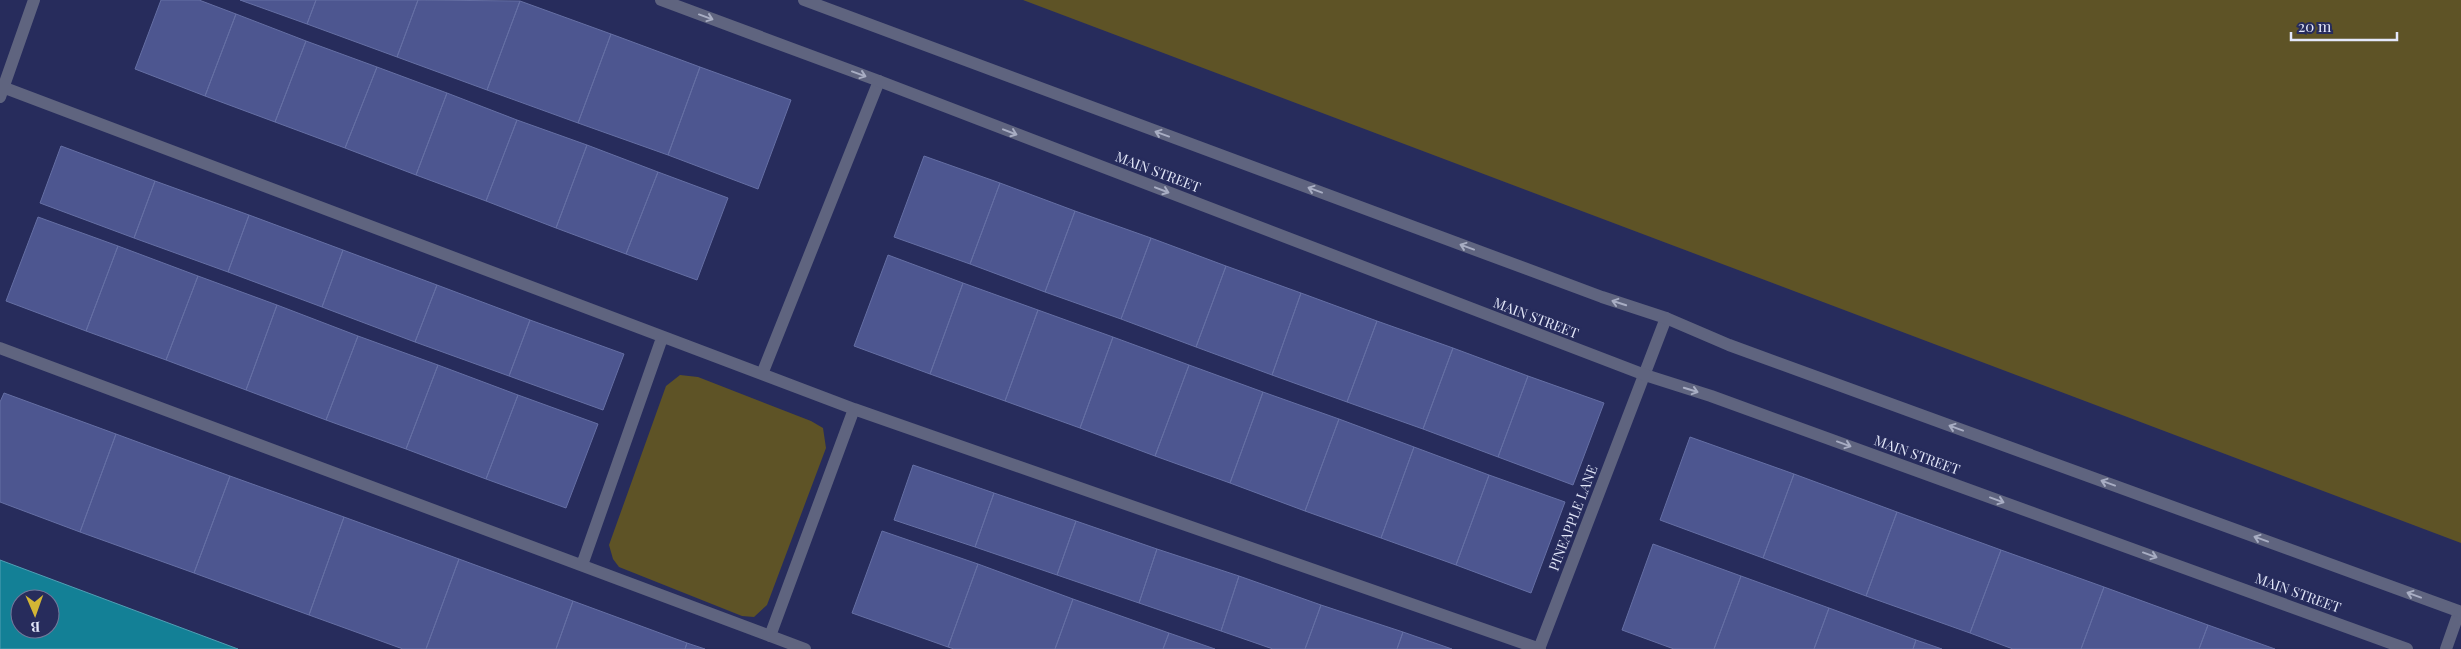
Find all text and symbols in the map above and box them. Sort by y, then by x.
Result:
scale bar [2291,10,2397,42]
one-way arrow [698,13,714,22]
text: 20 m [2298,16,2332,36]
one-way arrow [850,70,866,79]
one-way arrow [1002,128,1018,137]
one-way arrow [1155,128,1170,137]
street label: MAIN STREET [1113,147,1204,197]
one-way arrow [1307,185,1323,194]
one-way arrow [1154,186,1169,195]
one-way arrow [1460,242,1475,251]
street label: MAIN STREET [1491,293,1582,343]
one-way arrow [1612,298,1628,307]
one-way arrow [1683,385,1699,395]
one-way arrow [1949,423,1964,432]
street label: MAIN STREET [1872,430,1963,479]
one-way arrow [1836,440,1851,449]
street label: PINEAPPLE LANE [1544,462,1601,573]
one-way arrow [2101,478,2117,487]
one-way arrow [1989,496,2004,505]
one-way arrow [2254,534,2269,543]
one-way arrow [2142,551,2157,560]
street label: MAIN STREET [2253,568,2344,617]
north arrow [10,589,60,639]
one-way arrow [2406,590,2422,599]
text: B [30,618,41,637]

